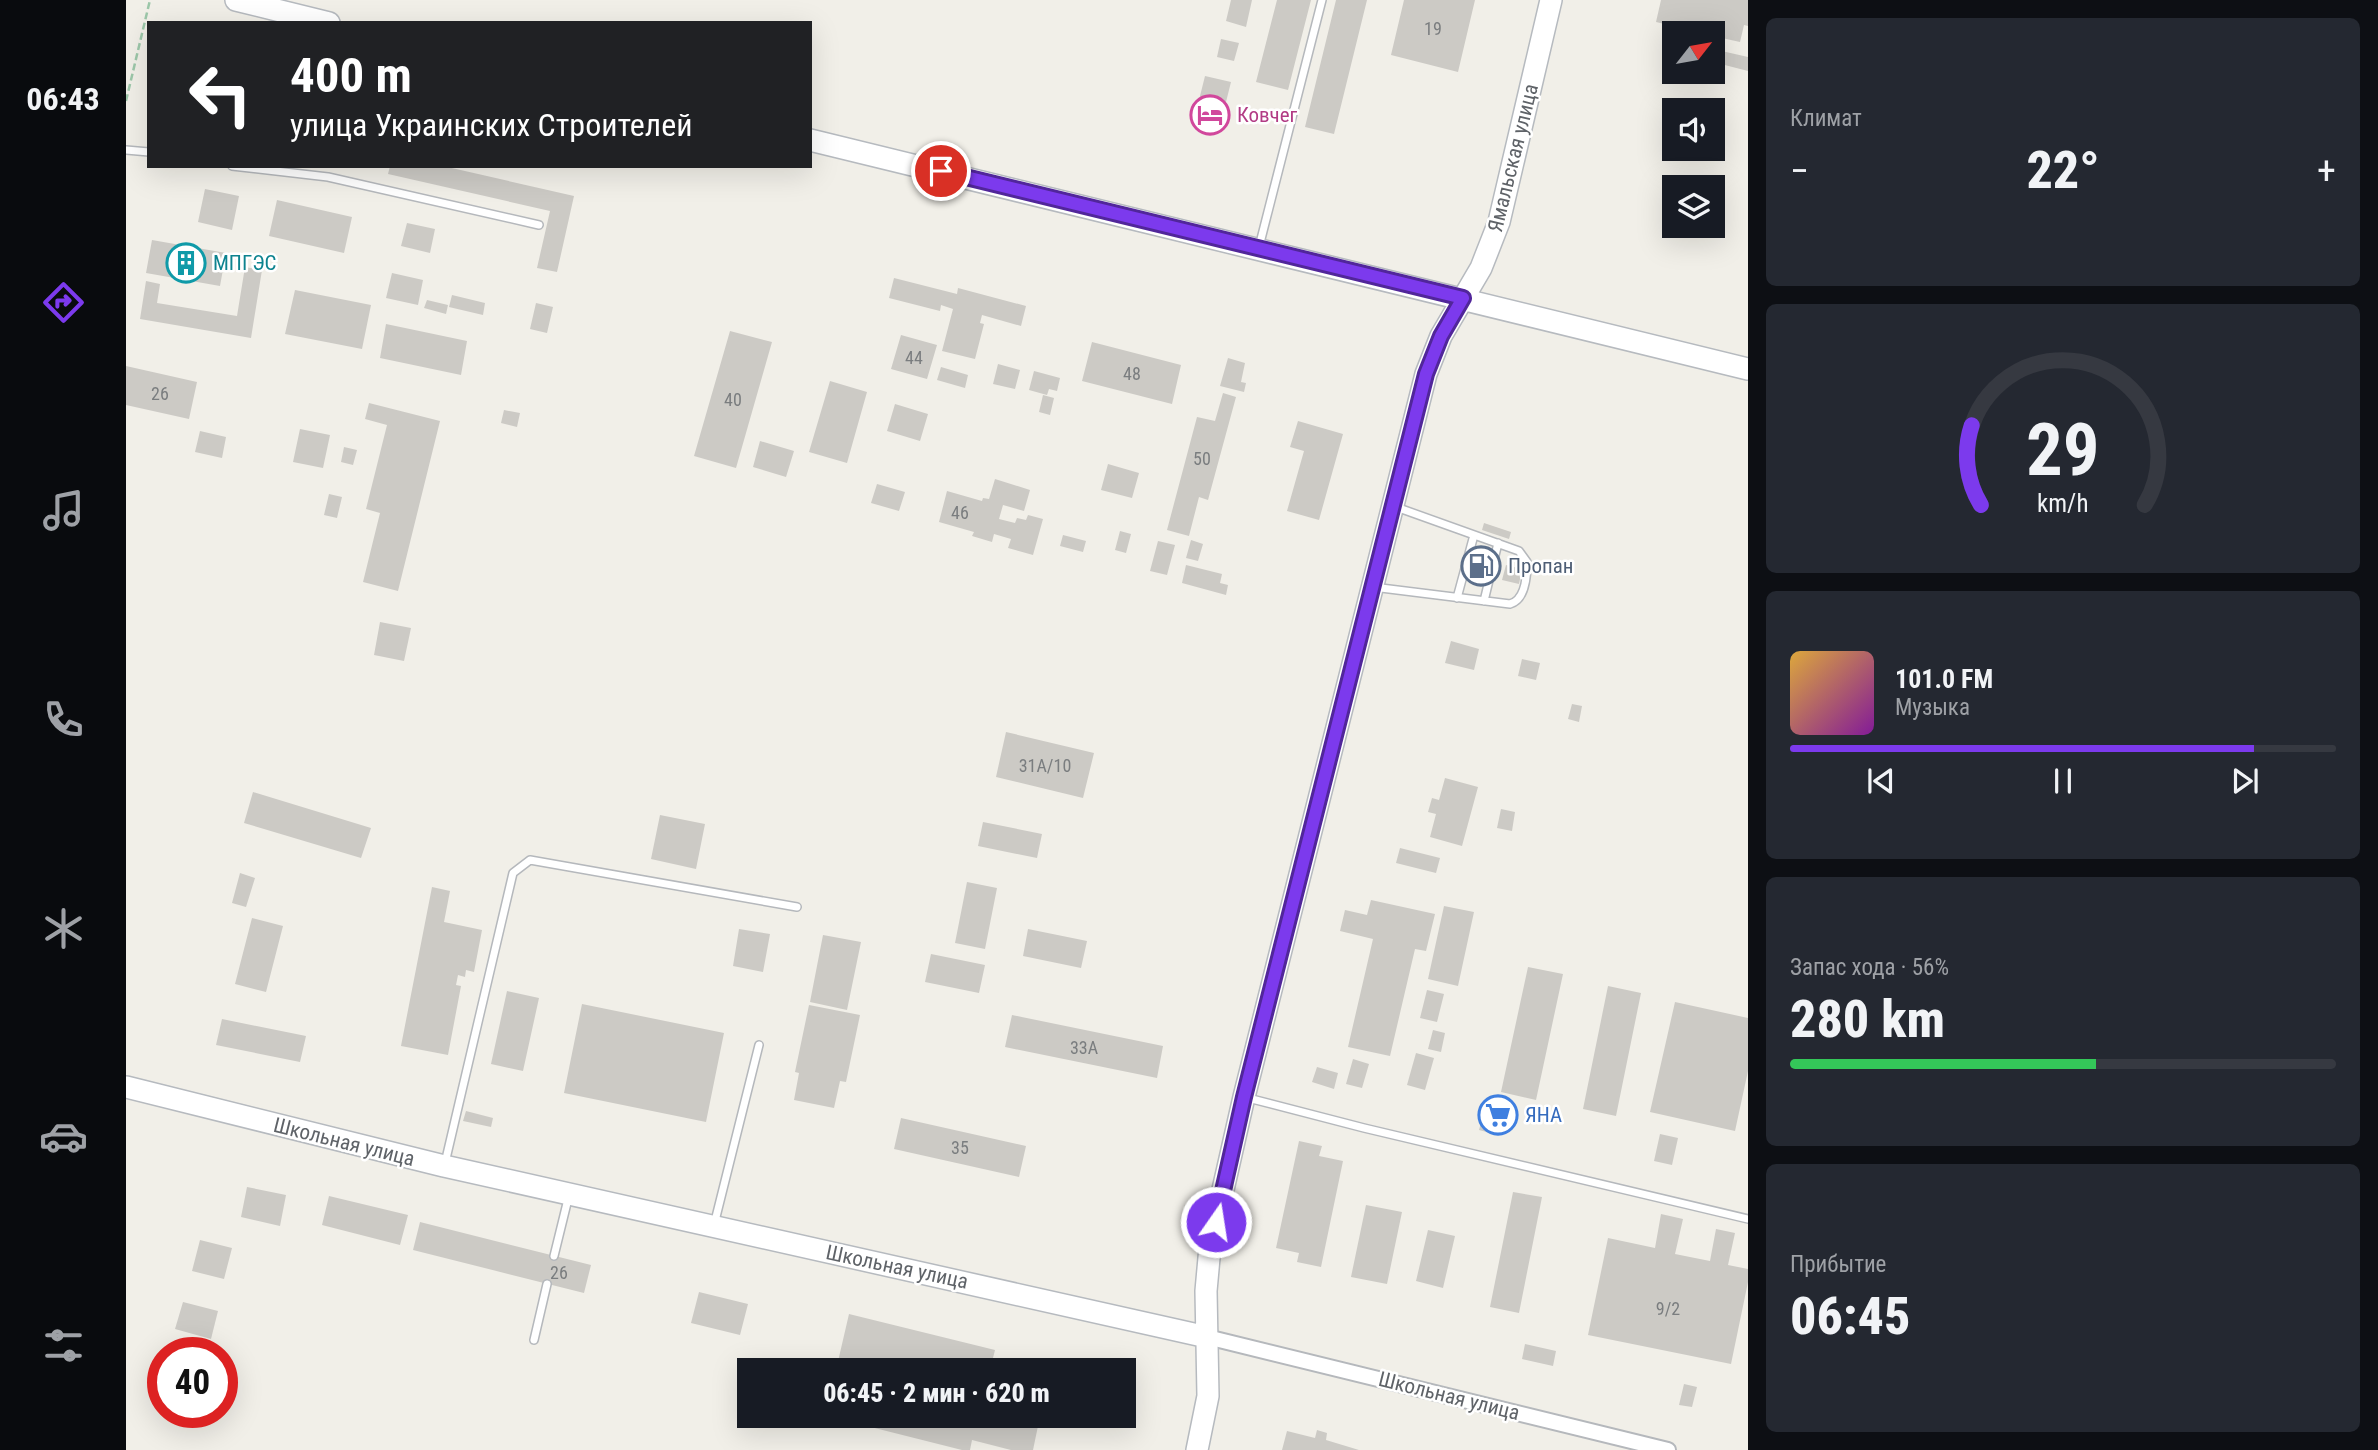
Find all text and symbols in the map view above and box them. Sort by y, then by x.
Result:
house number: 19 [1424,18,1442,39]
north arrow [1662,21,1726,84]
map controls [1662,21,1725,238]
text: 400 m [290,47,412,104]
icon: left [175,49,266,140]
text: 06:43 [26,80,100,118]
street label: Ямальская улица [1483,81,1543,235]
hotel icon: Ковчег [1189,94,1231,136]
button: sound [1662,98,1725,161]
place label: Ковчег [1237,103,1298,127]
text: Климат [1790,105,1862,132]
text: улица Украинских Строителей [290,106,692,144]
text: 22° [2026,140,2100,201]
pin [911,141,971,201]
text: − [1790,149,1809,193]
text: + [2317,149,2336,193]
icon: arrive [922,152,960,190]
button: layers [1662,175,1725,238]
building icon: МПГЭС [165,242,207,284]
place label: МПГЭС [213,251,276,275]
icon: directions [39,278,88,327]
house number: 44 [905,347,923,368]
house number: 48 [1123,363,1141,384]
house number: 26 [151,383,169,404]
house number: 40 [724,389,742,410]
text: 29 [2026,407,2100,493]
house number: 50 [1193,448,1211,469]
icon: music [39,486,88,535]
text: km/h [2037,488,2089,517]
house number: 46 [951,502,969,523]
fuel station icon: Пропан [1460,545,1502,587]
place label: Пропан [1508,554,1573,578]
text: 101.0 FM [1895,664,1993,694]
text: Музыка [1895,694,1970,721]
icon: phone [39,695,88,744]
house number: 31А/10 [1019,755,1071,776]
icon: previous [1862,762,1900,800]
icon: pause [2044,762,2082,800]
icon: next [2226,762,2264,800]
icon: climate [39,904,88,953]
text: Запас хода · 56% [1790,954,1949,981]
text: 280 km [1790,989,1945,1050]
house number: 33А [1070,1037,1099,1058]
supermarket icon: ЯНА [1477,1094,1519,1136]
place label: ЯНА [1525,1103,1562,1127]
icon: car [39,1112,88,1161]
street label: Школьная улица [271,1113,417,1171]
house number: 35 [951,1137,969,1158]
position arrow [1179,1185,1253,1259]
street label: Школьная улица [824,1240,970,1294]
text: Прибытие [1790,1251,1886,1278]
house number: 26 [550,1262,568,1283]
text: 06:45 [1790,1286,1910,1347]
house number: 9/2 [1656,1298,1680,1319]
icon: filters [39,1321,88,1370]
speed limit sign: 40 [147,1337,238,1428]
street label: Школьная улица [1376,1367,1522,1425]
text: 06:45 · 2 мин · 620 m [823,1378,1050,1408]

